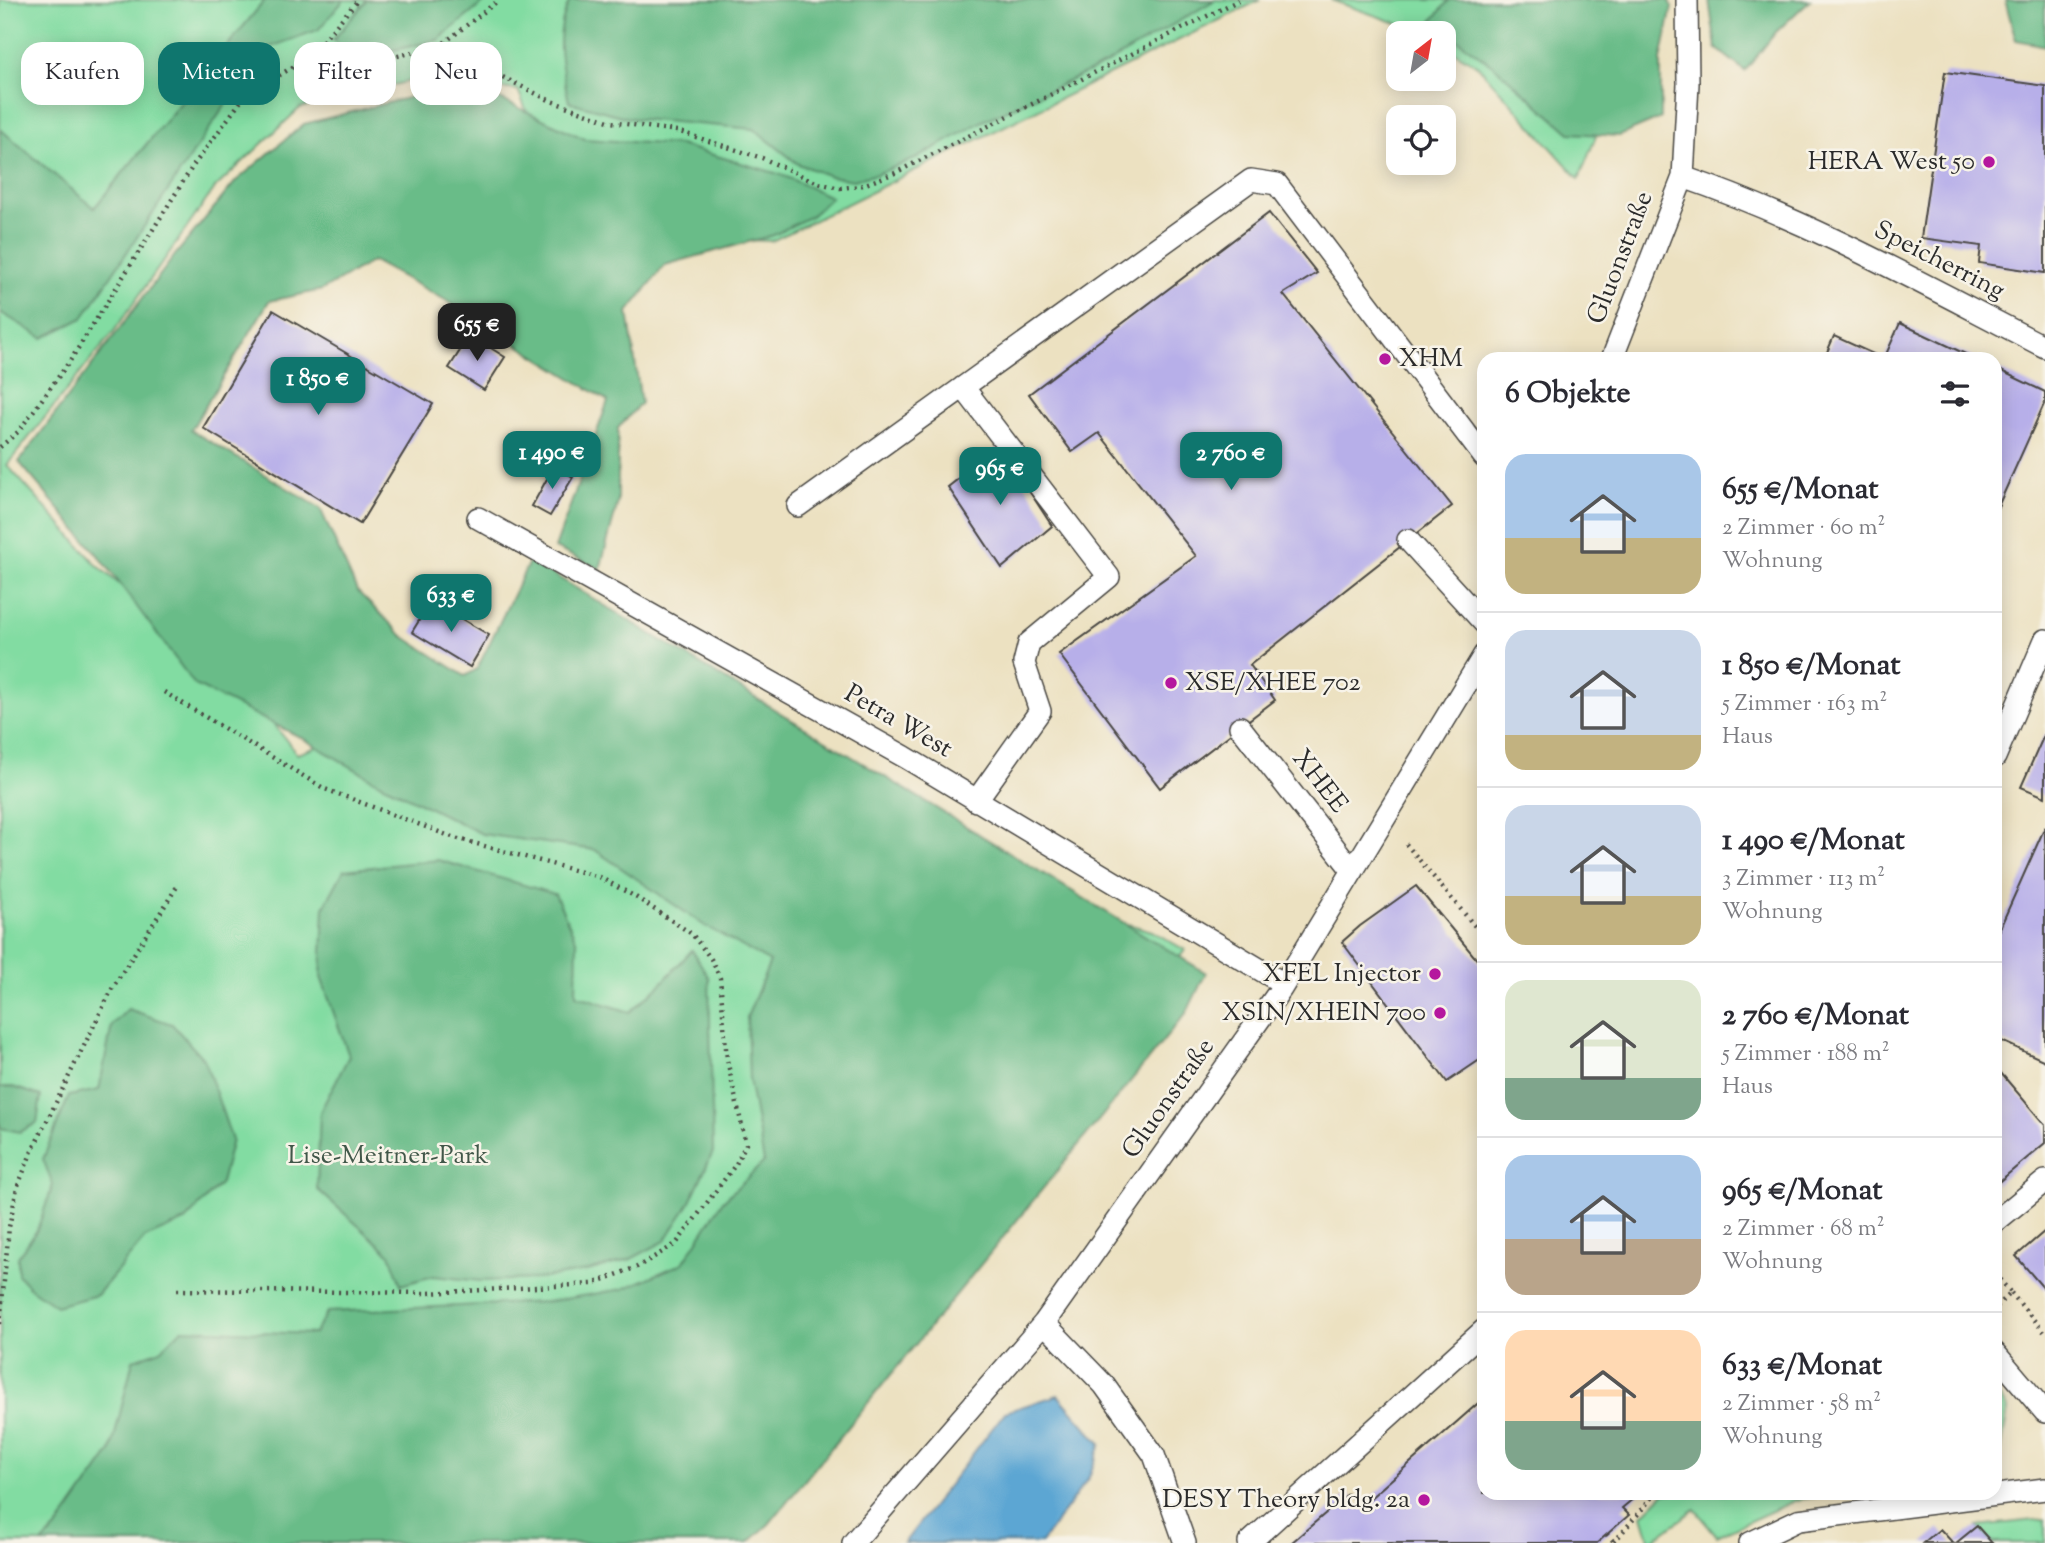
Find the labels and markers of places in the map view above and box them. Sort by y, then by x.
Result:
place label: HERA West 50 [1808,144,1975,181]
marker: HERA West 50 [1981,154,1997,170]
pin: 655 € [428,304,526,363]
place label: XHM [1399,341,1463,378]
marker: XHM [1377,351,1393,367]
pin: 1 850 € [253,358,383,417]
pin: 1 490 € [487,432,617,491]
pin: 2 760 € [1166,433,1296,492]
pin: 965 € [951,448,1049,507]
pin: 633 € [402,574,500,634]
place label: XSE/XHEE 702 [1185,665,1361,702]
marker: XSE/XHEE 702 [1163,675,1179,691]
place label: XFEL Injector [1263,956,1421,993]
marker: XFEL Injector [1427,966,1443,982]
place label: XSIN/XHEIN 700 [1222,995,1426,1032]
marker: XSIN/XHEIN 700 [1432,1005,1448,1021]
place label: DESY Theory bldg. 2a [1162,1482,1410,1519]
marker: DESY Theory bldg. 2a [1416,1492,1432,1508]

